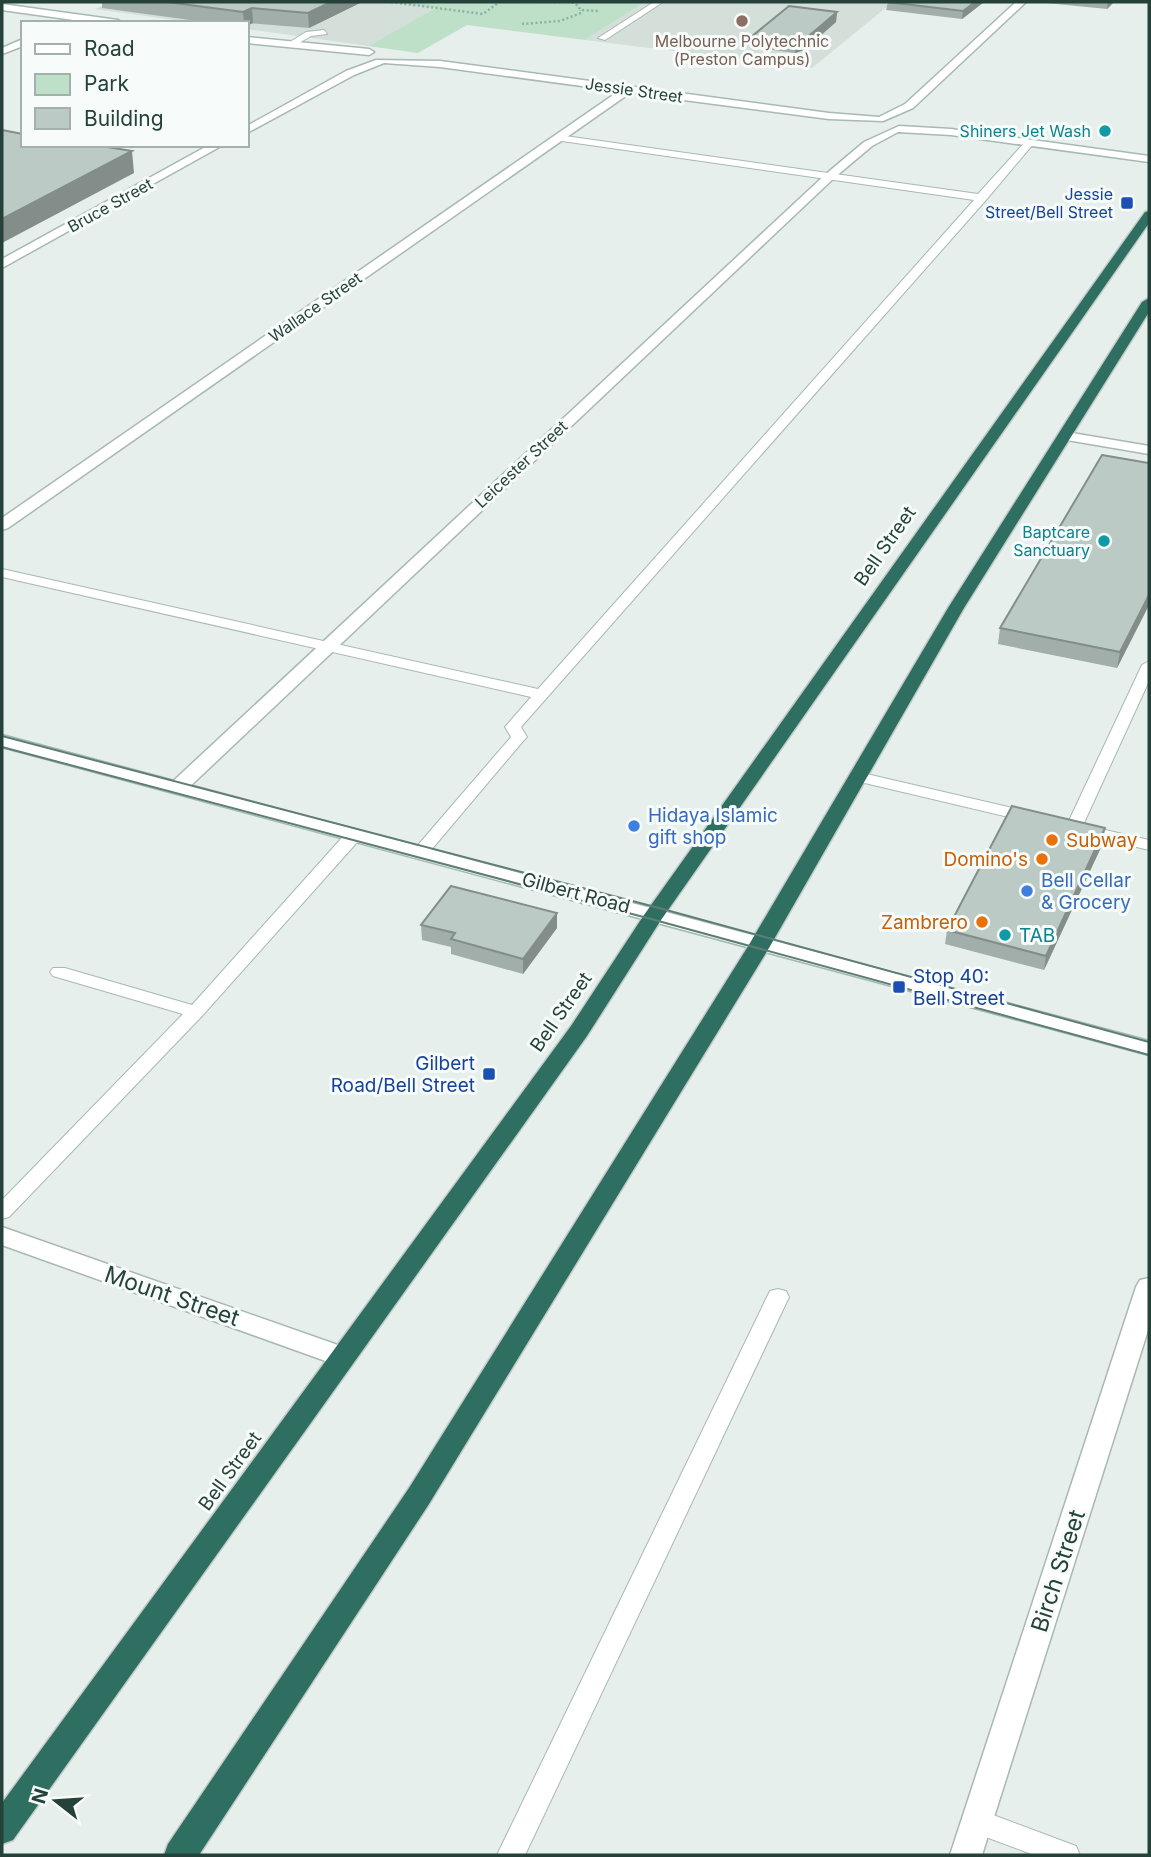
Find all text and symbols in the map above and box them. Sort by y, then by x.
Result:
marker: Melbourne Polytechnic (Preston Campus) [734,13,750,29]
legend [21,21,248,147]
place label: Melbourne Polytechnic (Preston Campus) [655,31,829,69]
text: Road [84,36,135,61]
text: Park [84,71,129,96]
street label: Jessie Street [584,73,684,107]
text: Building [84,106,164,131]
place label: Shiners Jet Wash [960,121,1091,141]
marker: Shiners Jet Wash [1097,123,1113,139]
street label: Bruce Street [64,173,156,237]
place label: Jessie Street/Bell Street [985,184,1113,222]
marker: Jessie Street/Bell Street [1119,195,1135,211]
street label: Wallace Street [265,268,365,346]
street label: Leicester Street [471,416,571,512]
street label: Bell Street [849,502,921,590]
place label: Baptcare Sanctuary [1013,522,1090,560]
marker: Baptcare Sanctuary [1096,533,1112,549]
place label: Hidaya Islamic gift shop [648,804,778,849]
marker: Hidaya Islamic gift shop [626,818,642,834]
place label: Subway [1066,829,1138,852]
marker: Subway [1044,832,1060,848]
place label: Domino's [944,848,1028,871]
marker: Domino's [1034,851,1050,867]
street label: Gilbert Road [519,868,633,918]
place label: Bell Cellar & Grocery [1041,869,1131,914]
marker: Bell Cellar & Grocery [1019,883,1035,899]
place label: Zambrero [881,911,968,934]
marker: Zambrero [974,914,990,930]
place label: TAB [1019,924,1055,947]
marker: TAB [997,927,1013,943]
place label: Stop 40: Bell Street [913,965,1005,1010]
street label: Bell Street [525,968,597,1056]
marker: Stop 40: Bell Street [891,979,907,995]
place label: Gilbert Road/Bell Street [331,1052,475,1097]
marker: Gilbert Road/Bell Street [481,1066,497,1082]
street label: Mount Street [101,1260,243,1332]
street label: Bell Street [194,1427,266,1515]
street label: Birch Street [1025,1506,1091,1636]
north arrow [21,1766,91,1836]
text: N [27,1786,53,1806]

